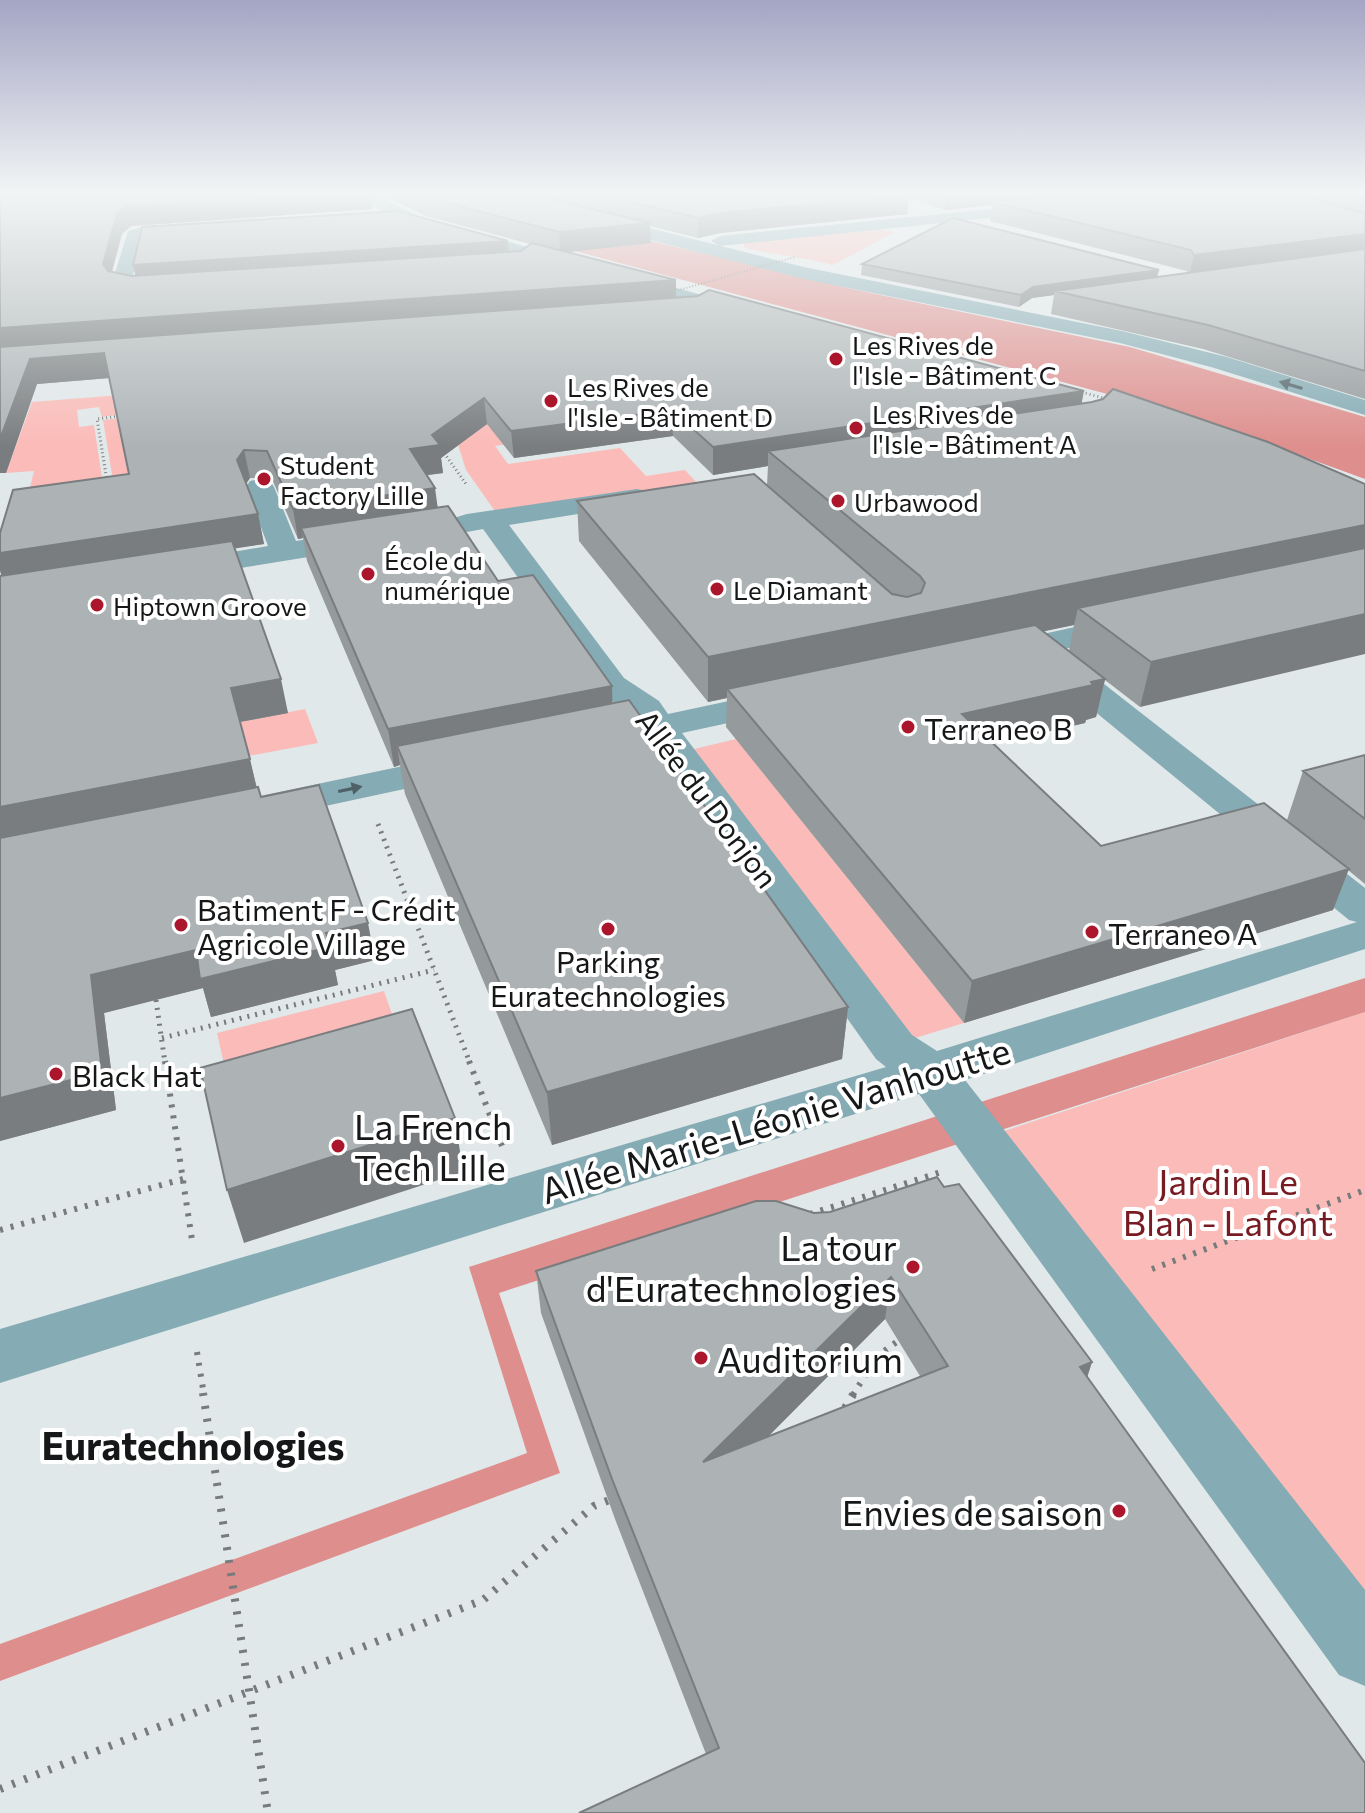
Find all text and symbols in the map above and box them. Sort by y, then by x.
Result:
place label: Les Rives de l'Isle - Bâtiment C [852,329,1057,390]
marker: Les Rives de l'Isle - Bâtiment C [827,350,845,368]
place label: Les Rives de l'Isle - Bâtiment D [567,371,773,432]
one-way arrow [1278,378,1302,390]
marker: Les Rives de l'Isle - Bâtiment D [542,392,560,410]
place label: Les Rives de l'Isle - Bâtiment A [872,398,1077,459]
marker: Les Rives de l'Isle - Bâtiment A [847,419,865,437]
place label: Student Factory Lille [280,449,424,510]
marker: Student Factory Lille [255,470,273,488]
place label: Urbawood [854,486,979,517]
marker: Urbawood [829,492,847,510]
place label: École du numérique [384,544,510,605]
marker: École du numérique [359,565,377,583]
place label: Le Diamant [733,574,868,605]
marker: Le Diamant [708,580,726,598]
place label: Hiptown Groove [113,590,307,621]
marker: Hiptown Groove [88,596,106,614]
street label: Allée du Donjon [629,702,787,894]
place label: Terraneo B [924,709,1072,746]
marker: Terraneo B [899,718,917,736]
one-way arrow [338,782,363,795]
place label: Batiment F - Crédit Agricole Village [197,890,456,961]
place label: Terraneo A [1108,914,1257,951]
marker: Batiment F - Crédit Agricole Village [172,916,190,934]
marker: Parking Euratechnologies [599,920,617,938]
marker: Terraneo A [1083,923,1101,941]
place label: Parking Euratechnologies [490,942,726,1013]
street label: Allée Marie-Léonie Vanhoutte [535,1027,1015,1211]
place label: Black Hat [72,1056,202,1093]
marker: Black Hat [47,1065,65,1083]
place label: La French Tech Lille [354,1103,512,1188]
marker: La French Tech Lille [329,1137,347,1155]
park label: Jardin Le Blan - Lafont [1123,1158,1333,1243]
place label: La tour d'Euratechnologies [586,1224,897,1309]
marker: La tour d'Euratechnologies [904,1258,922,1276]
place label: Auditorium [717,1336,903,1380]
marker: Auditorium [692,1349,710,1367]
district label: Euratechnologies [42,1421,344,1468]
place label: Envies de saison [842,1489,1103,1533]
marker: Envies de saison [1110,1502,1128,1520]

